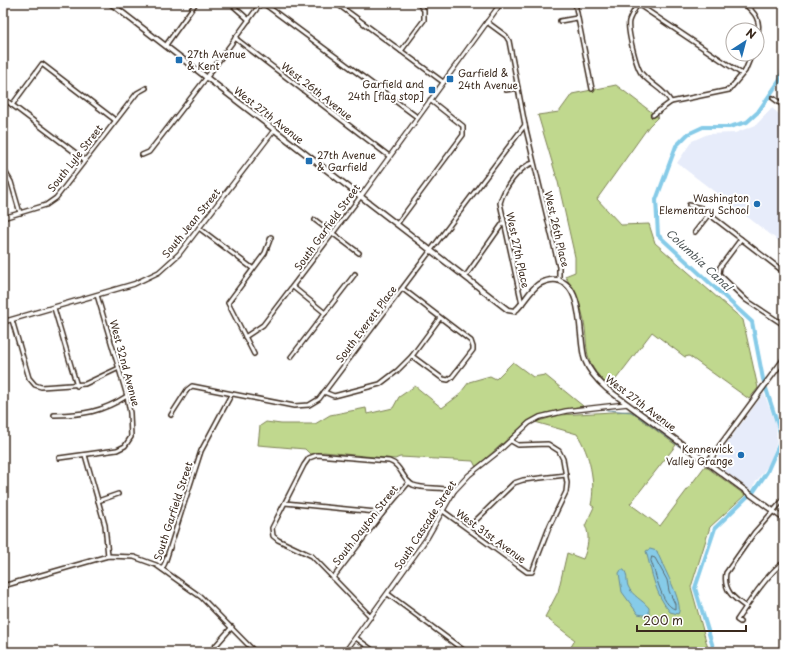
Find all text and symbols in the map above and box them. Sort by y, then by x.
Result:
north arrow [725,22,765,62]
text: N [743,24,760,43]
place label: 27th Avenue & Kent [187,46,246,73]
marker: 27th Avenue & Kent [174,55,184,65]
street label: West 26th Avenue [279,58,357,124]
place label: Garfield & 24th Avenue [458,65,518,92]
marker: Garfield & 24th Avenue [445,74,455,84]
place label: Garfield and 24th [flag stop] [348,76,424,103]
street label: West 27th Avenue [231,82,308,147]
marker: Garfield and 24th [flag stop] [427,85,437,95]
street label: South Lyle Street [44,121,106,195]
place label: 27th Avenue & Garfield [317,147,376,174]
marker: 27th Avenue & Garfield [304,156,314,166]
street label: South Garfield Street [290,180,363,273]
street label: South Jean Street [158,185,223,261]
street label: West 26th Place [541,189,574,268]
place label: Washington Elementary School [659,190,749,217]
marker: Washington Elementary School [752,199,762,209]
street label: West 27th Place [503,211,534,290]
water label: Columbia Canal [662,224,738,296]
street label: South Everett Place [332,282,400,365]
street label: West 32nd Avenue [107,318,144,408]
street label: West 27th Avenue [603,371,680,435]
place label: Kennewick Valley Grange [666,441,734,469]
marker: Kennewick Valley Grange [736,450,746,460]
street label: South Garfield Street [149,459,196,562]
street label: South Cascade Street [390,477,459,572]
street label: South Dayton Street [328,481,402,569]
street label: West 31st Avenue [453,505,530,567]
scale bar [637,607,746,633]
text: 200 m [643,611,683,629]

